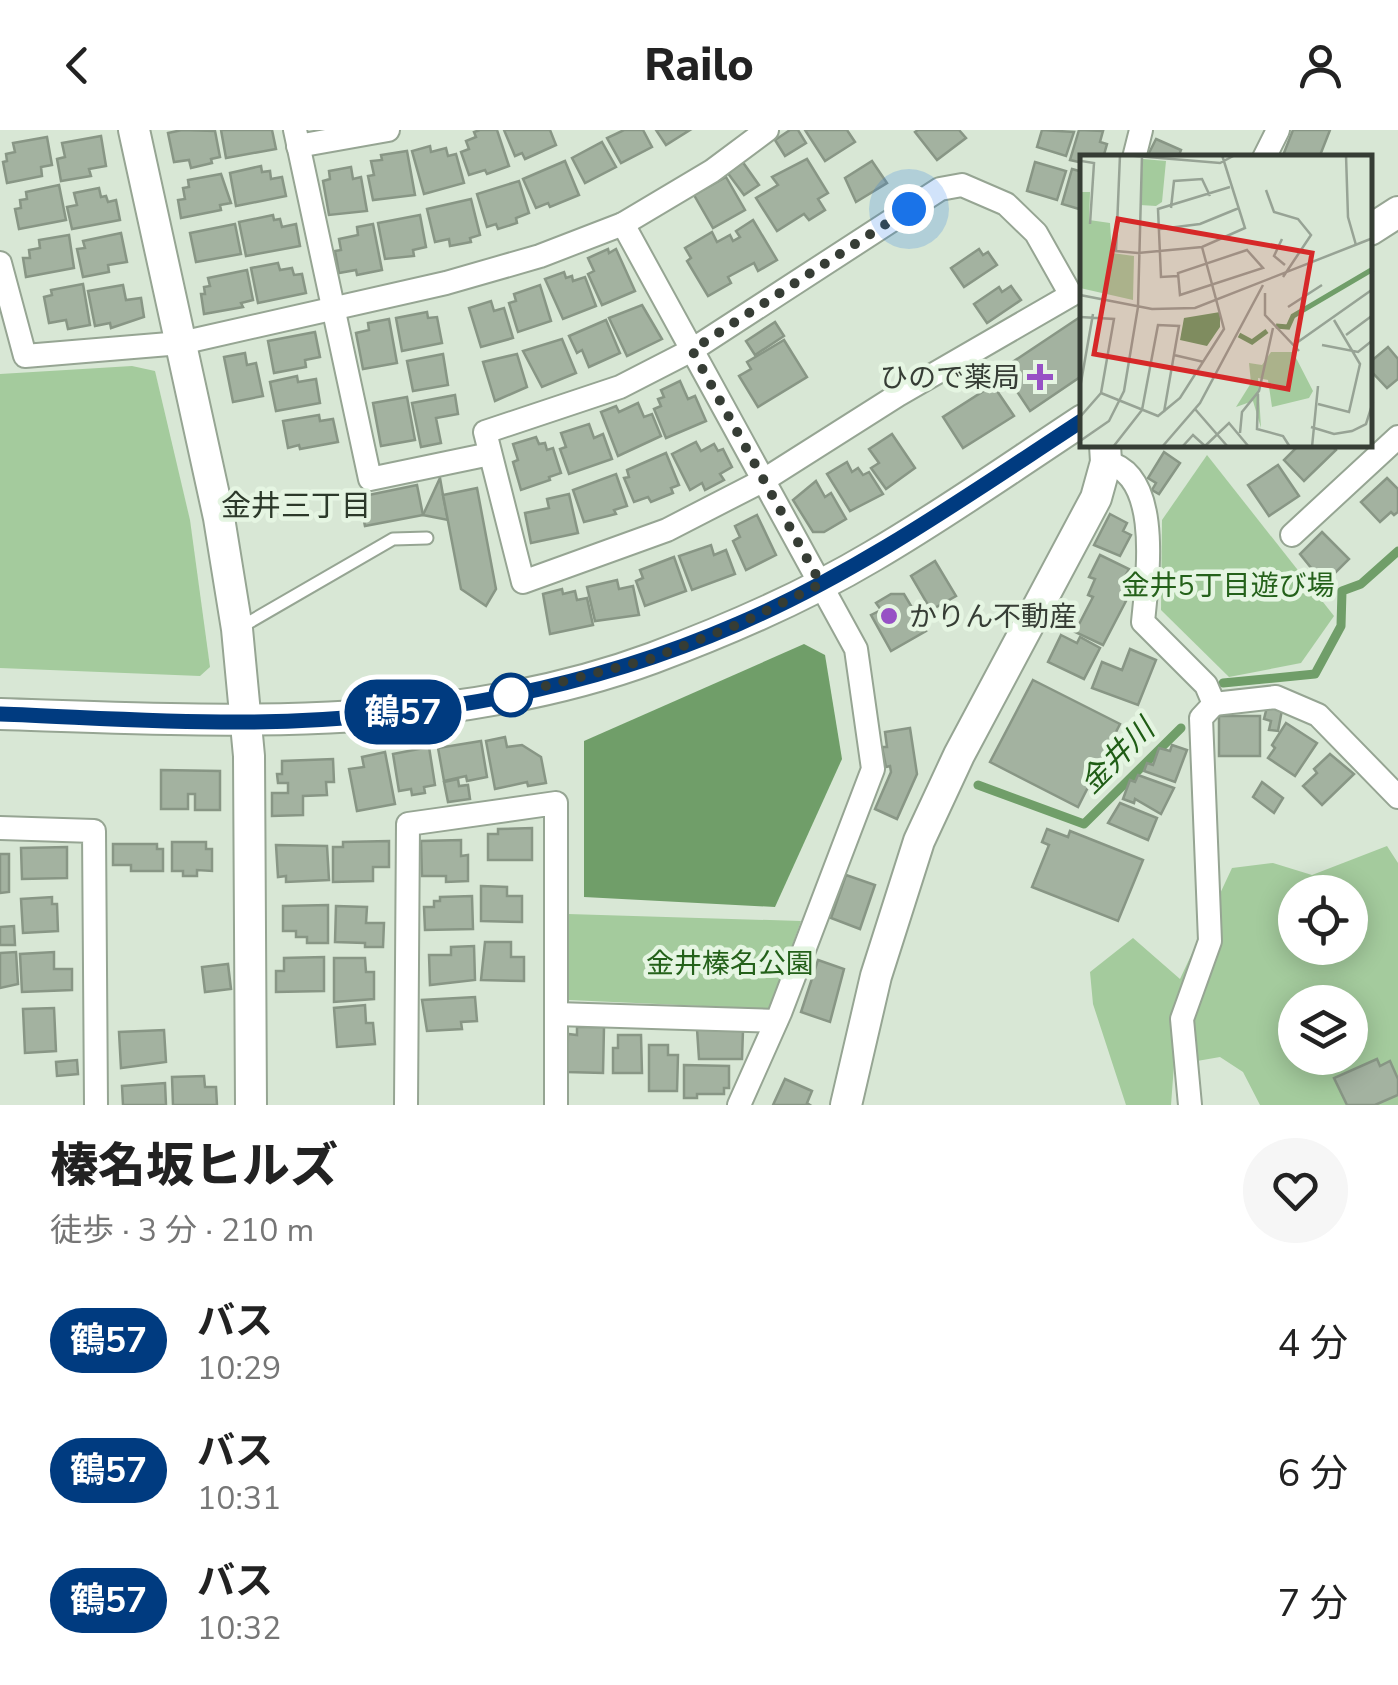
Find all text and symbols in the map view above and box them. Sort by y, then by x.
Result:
text: Railo [644,35,754,96]
icon: back [50,38,105,93]
icon: person [1293,38,1348,93]
inset map [1080,155,1373,448]
your location [884,184,934,234]
place label: ひので薬局 [880,359,1020,397]
marker: ひので薬局 [1029,366,1051,388]
district label: 金井三丁目 [221,486,371,527]
park label: 金井5丁目遊び場 [1122,567,1334,605]
place label: かりん不動産 [909,598,1077,636]
marker: かりん不動産 [878,605,900,627]
unlabelled marker [490,674,532,716]
line badge: 鶴57 [346,680,460,744]
text: 鶴57 [364,689,442,736]
water label: 金井川 [1071,708,1166,803]
map controls [1278,875,1368,1075]
button: locate [1278,875,1368,965]
park label: 金井榛名公園 [646,945,814,983]
button: layers [1278,985,1368,1075]
text: 榛名坂ヒルズ [50,1133,338,1199]
button: heart [1243,1138,1348,1243]
text: 徒歩 · 3 分 · 210 m [50,1209,314,1252]
text: バス [197,1296,273,1347]
text: 鶴57 [70,1317,147,1364]
text: 4 分 [1277,1318,1348,1369]
text: 10:29 [197,1347,281,1390]
text: バス [197,1426,273,1477]
text: 鶴57 [70,1447,147,1494]
text: 6 分 [1277,1448,1348,1499]
text: 10:31 [197,1477,281,1520]
text: バス [197,1556,273,1607]
text: 鶴57 [70,1577,147,1624]
text: 7 分 [1277,1578,1348,1629]
text: 10:32 [197,1607,281,1650]

